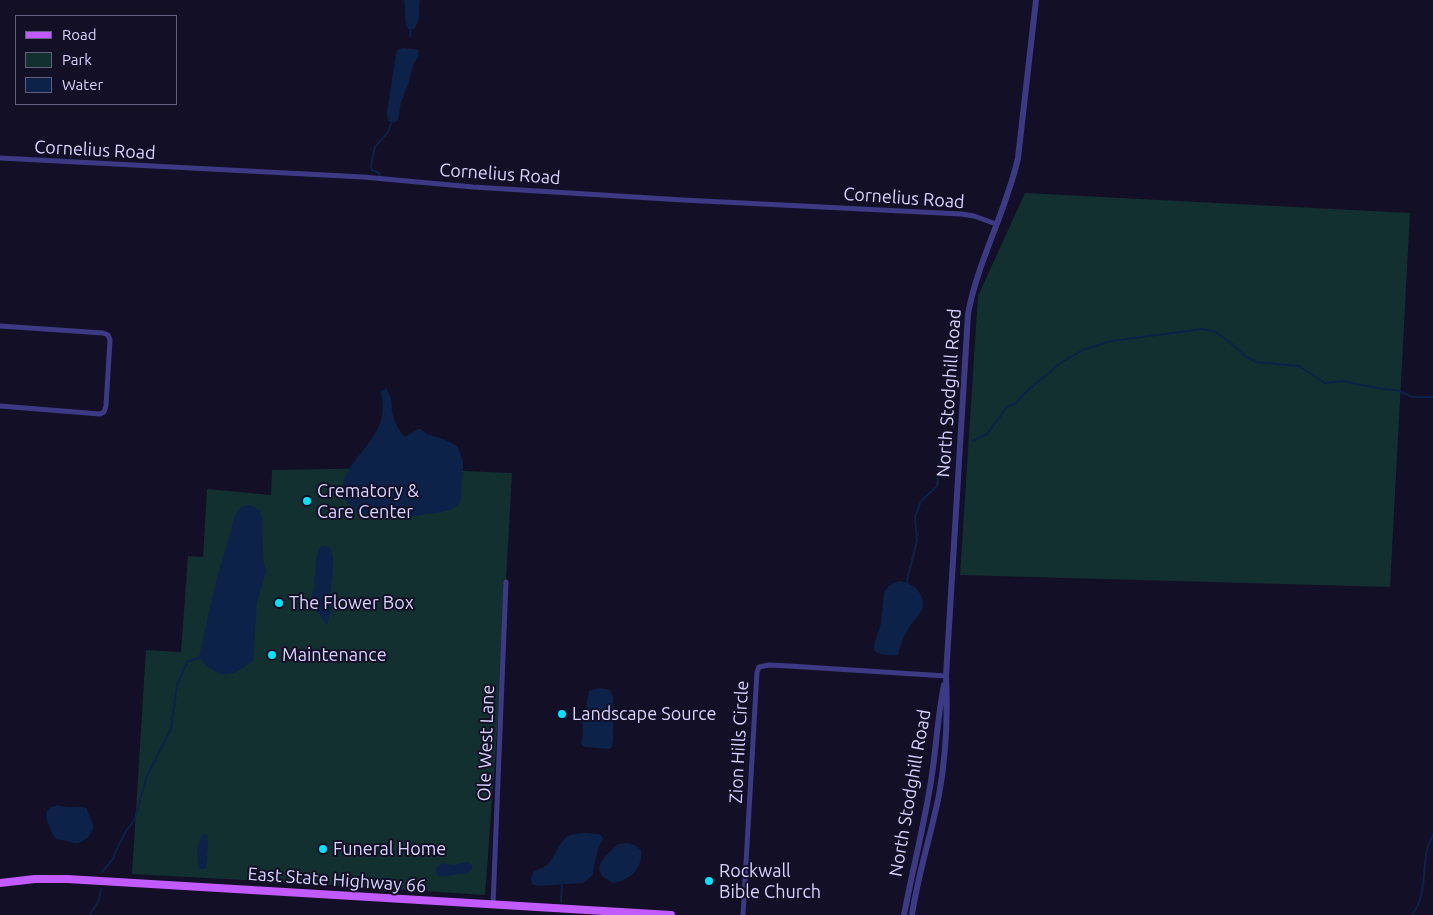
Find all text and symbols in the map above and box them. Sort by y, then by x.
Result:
legend [15,15,178,105]
text: Road [62,26,97,43]
text: Park [62,51,92,68]
text: Water [62,76,103,93]
street label: Cornelius Road [34,136,156,164]
street label: Cornelius Road [439,159,561,189]
street label: Cornelius Road [843,183,965,213]
street label: North Stodghill Road [932,308,966,478]
place label: Crematory & Care Center [317,480,419,522]
marker: Crematory & Care Center [301,495,313,507]
place label: The Flower Box [289,592,414,614]
marker: The Flower Box [273,597,285,609]
place label: Maintenance [282,644,387,666]
marker: Maintenance [266,649,278,661]
street label: Zion Hills Circle [725,680,753,804]
street label: Ole West Lane [473,684,499,802]
place label: Landscape Source [572,703,717,725]
marker: Landscape Source [556,708,568,720]
street label: North Stodghill Road [885,708,935,878]
place label: Funeral Home [333,838,446,860]
marker: Funeral Home [317,843,329,855]
place label: Rockwall Bible Church [719,860,821,902]
street label: East State Highway 66 [247,863,427,897]
marker: Rockwall Bible Church [703,875,715,887]

